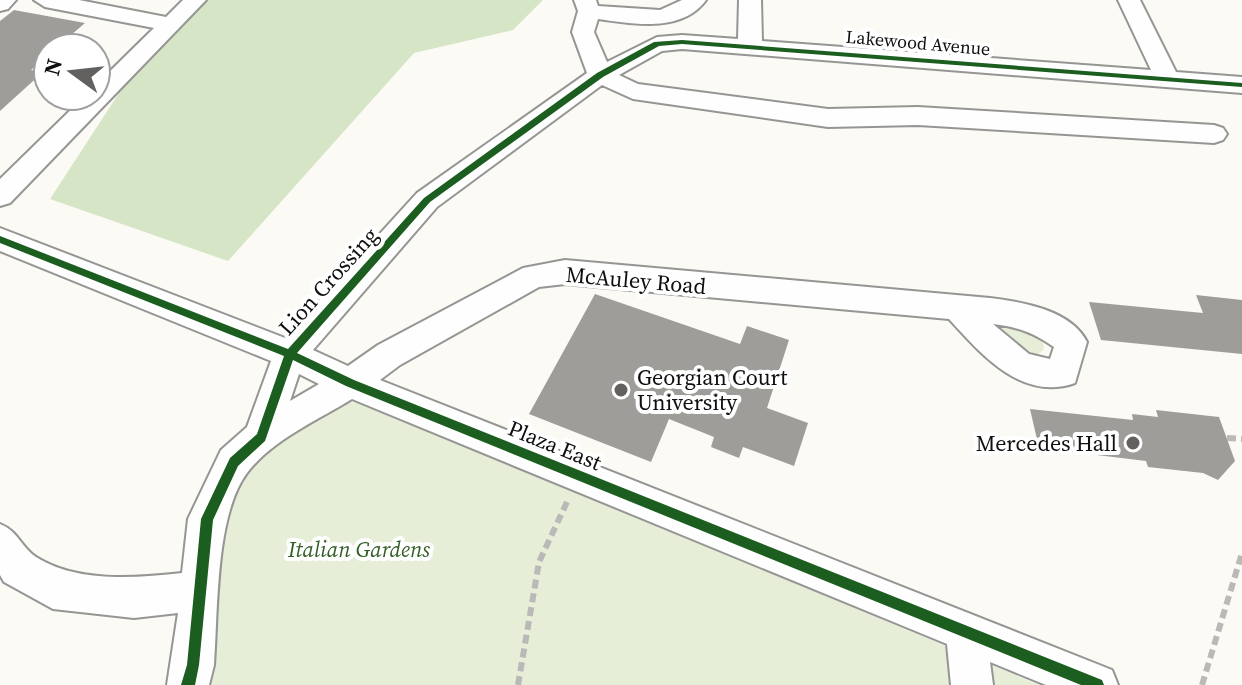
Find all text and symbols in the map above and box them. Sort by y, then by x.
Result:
street label: Lakewood Avenue [845,24,991,61]
north arrow [32,32,112,112]
text: N [36,55,69,78]
street label: Lion Crossing [271,221,385,341]
street label: McAuley Road [565,259,708,301]
place label: Georgian Court University [637,362,788,417]
marker: Georgian Court University [612,381,630,399]
street label: Plaza East [504,413,607,478]
place label: Mercedes Hall [976,428,1117,458]
marker: Mercedes Hall [1124,434,1142,452]
park label: Italian Gardens [287,534,430,564]

